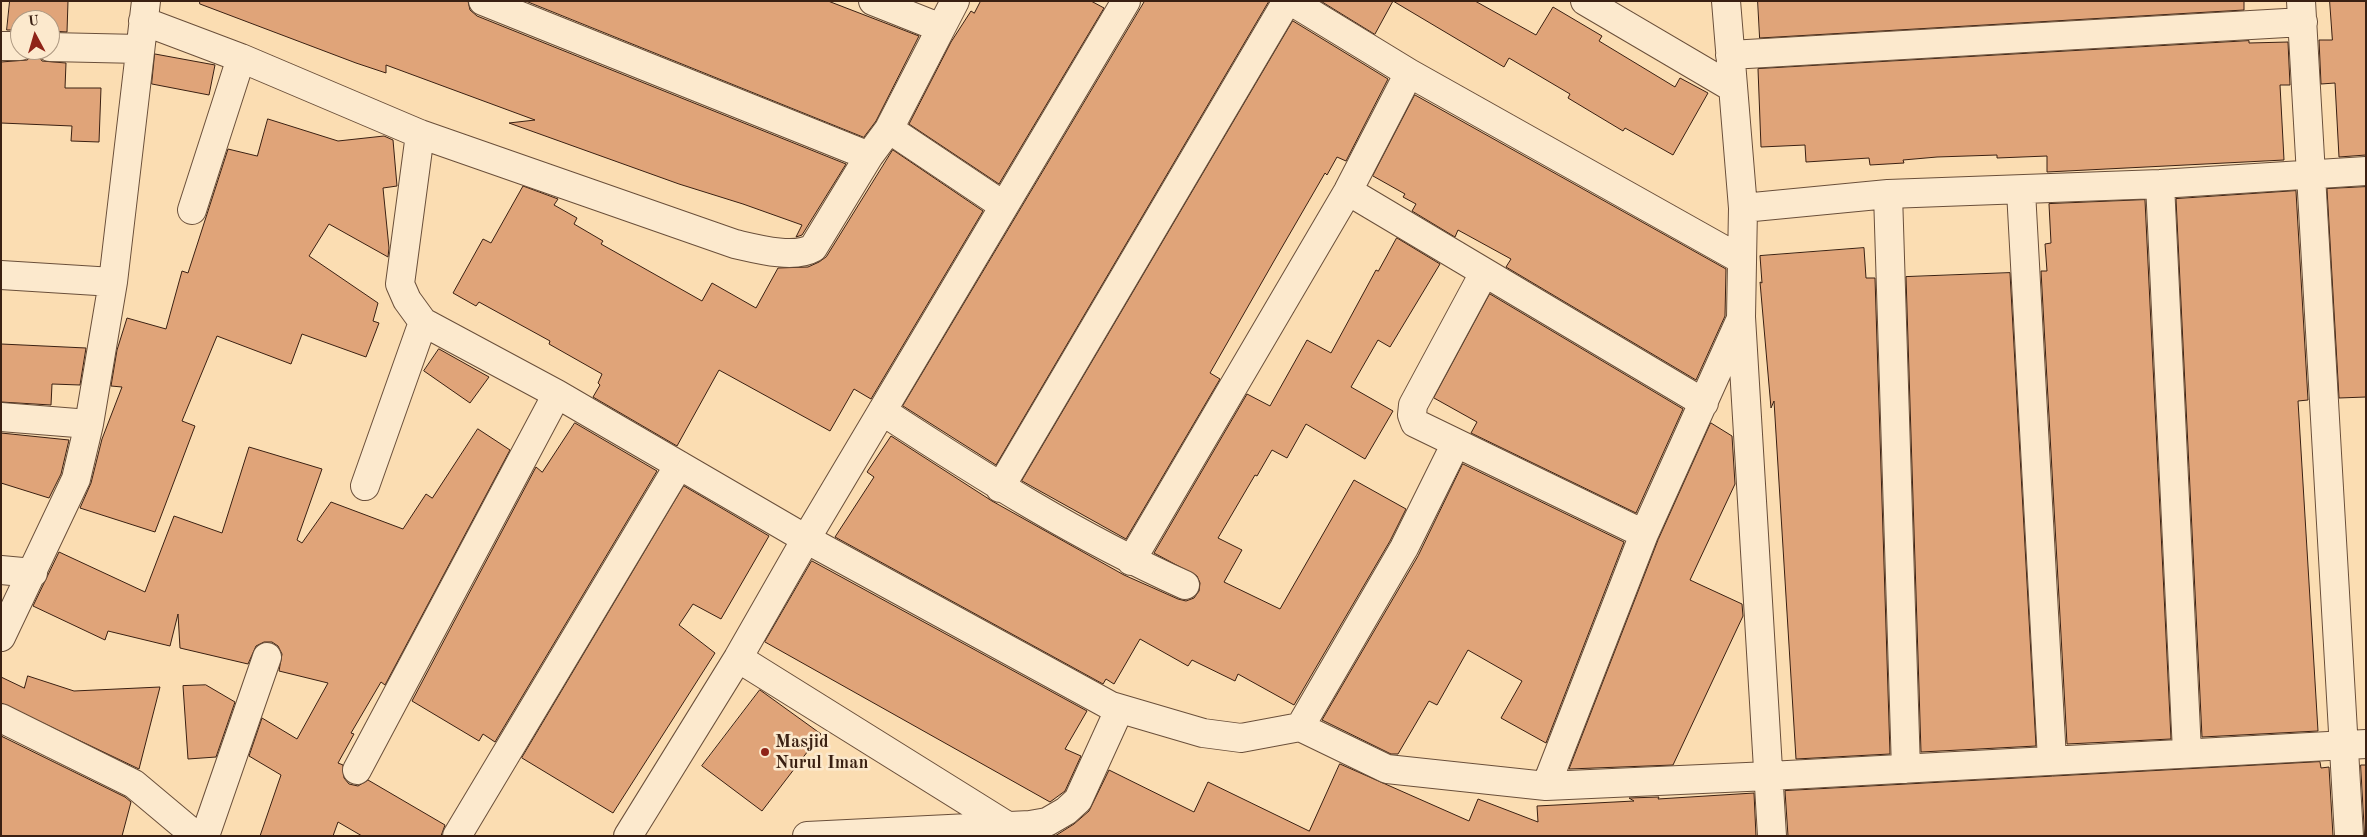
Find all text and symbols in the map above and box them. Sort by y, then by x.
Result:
north arrow [10,10,60,60]
text: U [27,14,40,29]
place label: Masjid Nurul Iman [775,731,868,774]
marker: Masjid Nurul Iman [759,746,771,758]

